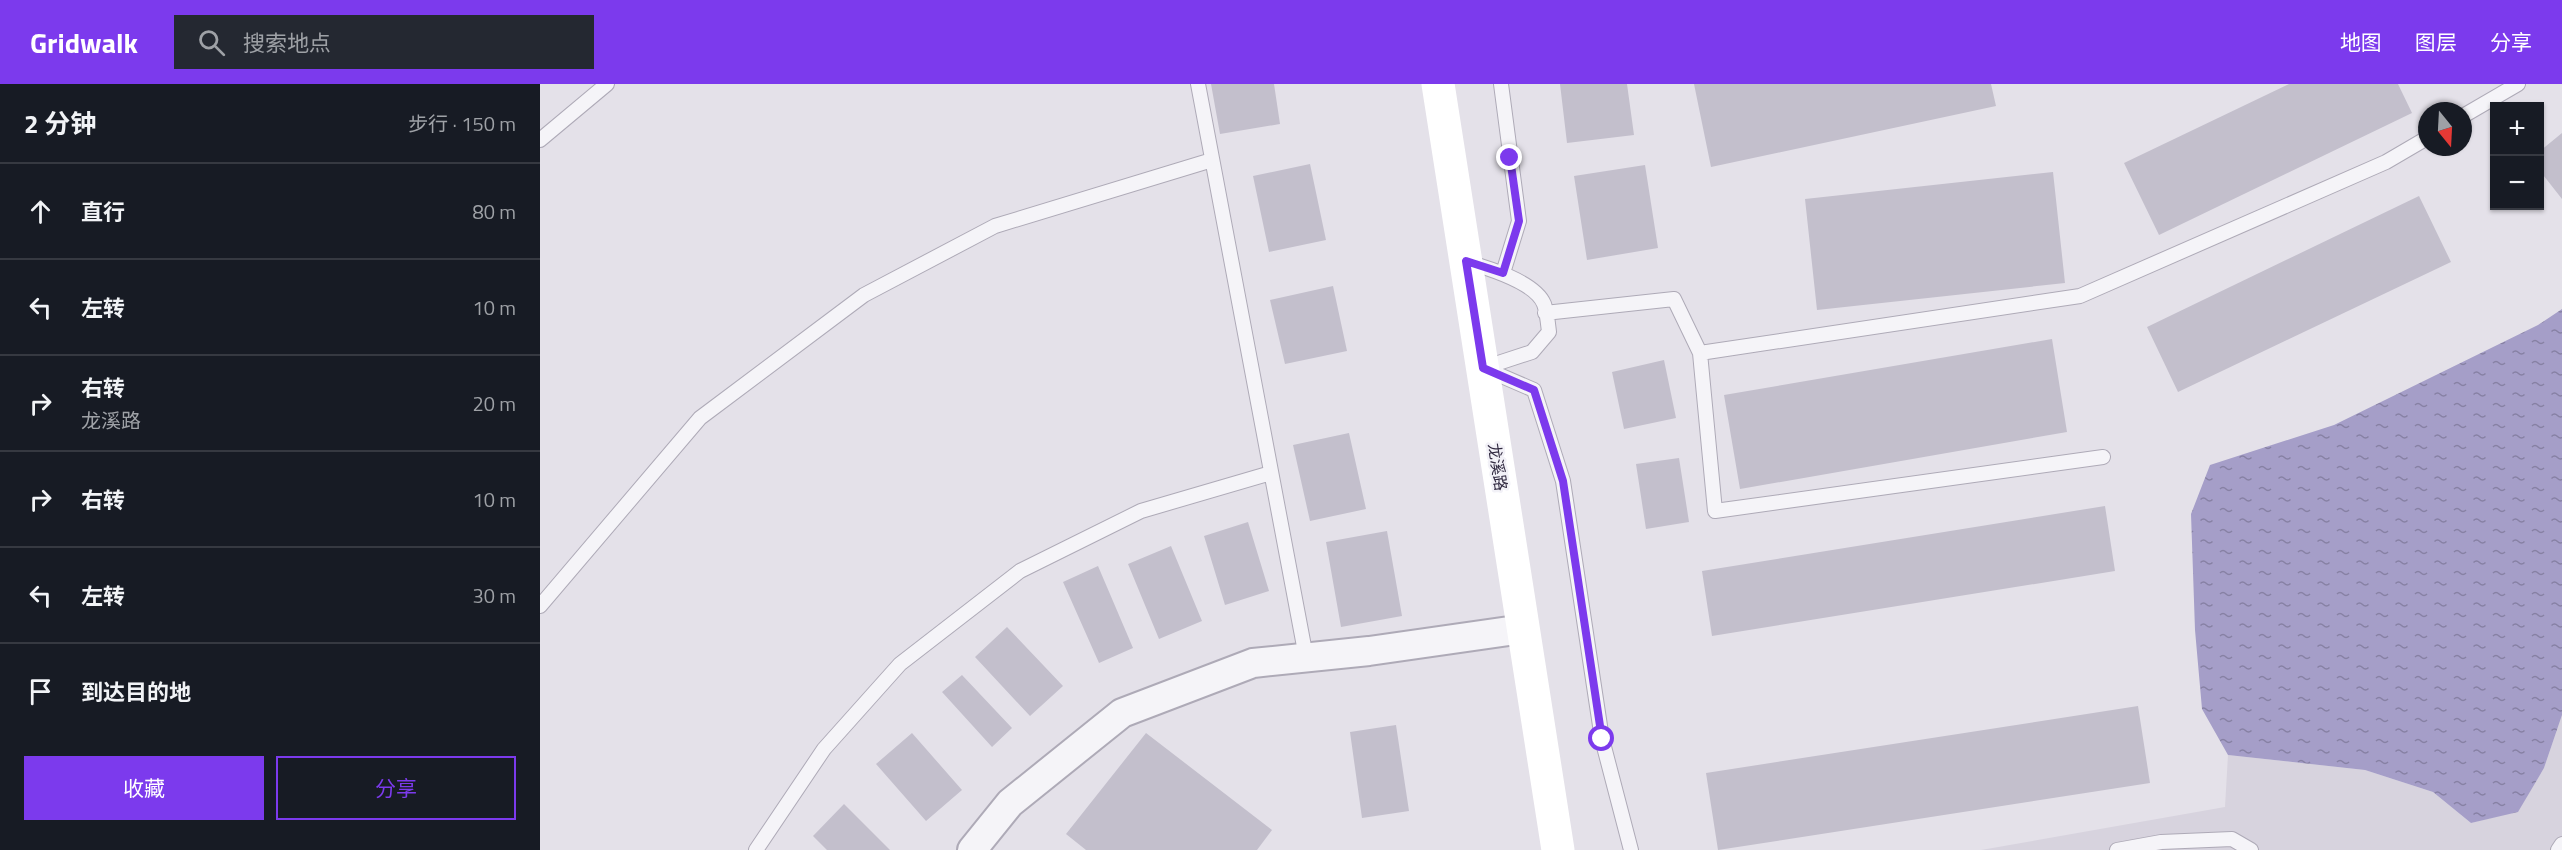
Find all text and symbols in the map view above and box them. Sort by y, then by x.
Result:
search box [174,15,594,69]
text: Gridwalk [30,21,138,64]
icon: search [195,26,228,59]
text: 搜索地点 [243,26,331,60]
text: 地图 [2340,26,2382,58]
text: 图层 [2415,26,2457,58]
text: 分享 [2490,26,2532,58]
north arrow [2418,102,2472,156]
map controls [2490,102,2544,210]
button: + [2490,102,2544,156]
text: 2 分钟 [24,104,96,143]
text: 步行 · 150 m [408,108,516,139]
route end [1496,144,1522,170]
button: − [2490,156,2544,210]
icon: ahead [24,195,57,228]
text: 直行 [81,195,125,229]
text: 80 m [472,196,516,227]
icon: left [24,291,57,324]
text: 左转 [81,291,125,325]
text: 10 m [472,292,516,323]
text: 右转 [81,371,125,405]
icon: right [24,387,57,420]
text: 20 m [472,388,516,419]
text: 龙溪路 [81,405,141,436]
street label: 龙溪路 [1482,441,1514,493]
icon: right [24,483,57,516]
text: 右转 [81,483,125,517]
text: 10 m [472,484,516,515]
icon: left [24,579,57,612]
text: 左转 [81,579,125,613]
text: 30 m [472,580,516,611]
icon: arrive [24,675,57,708]
text: 到达目的地 [81,675,191,709]
route start [1588,725,1614,751]
button: 收藏 [24,756,264,820]
button: 分享 [276,756,516,820]

